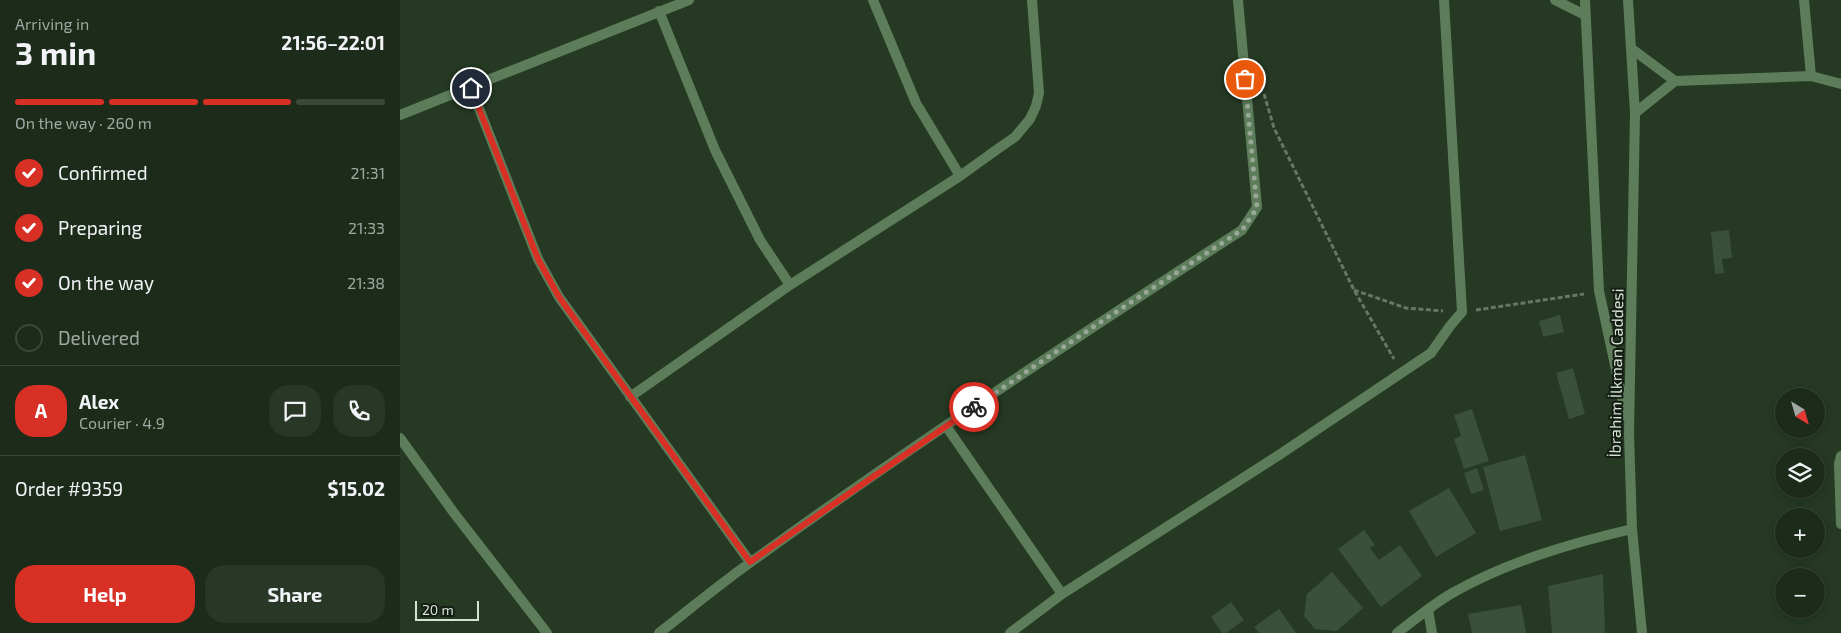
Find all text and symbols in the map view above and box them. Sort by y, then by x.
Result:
text: Arriving in [15,14,89,33]
text: 21:56–22:01 [281,31,385,54]
text: 3 min [15,33,96,71]
pin [1224,58,1266,100]
icon: bag [1231,65,1259,93]
pin [450,67,492,109]
icon: home [457,74,485,102]
text: On the way · 260 m [15,113,152,132]
icon: check [15,159,43,187]
text: Confirmed [58,161,148,184]
text: 21:31 [351,163,385,182]
icon: check [15,214,43,242]
text: Preparing [58,216,142,239]
text: 21:33 [348,218,385,237]
icon: check [15,269,43,297]
text: On the way [58,271,154,294]
text: 21:38 [347,273,385,292]
street label: İbrahim İlkman Caddesi [1605,288,1626,458]
text: Delivered [58,326,140,349]
courier [949,382,999,432]
button: chat [269,385,321,437]
button: phone [333,385,385,437]
north arrow [1775,388,1825,438]
map controls [1775,388,1825,618]
text: Alex [79,390,119,413]
icon: bike [960,393,988,421]
text: A [35,399,47,422]
text: Courier · 4.9 [79,413,165,432]
button: layers [1775,448,1825,498]
text: Order #9359 [15,477,123,500]
text: $15.02 [328,477,385,500]
button: + [1775,508,1825,558]
button: Help [15,565,195,623]
button: Share [205,565,385,623]
button: − [1775,568,1825,618]
scale bar [415,598,479,621]
text: 20 m [422,601,454,618]

